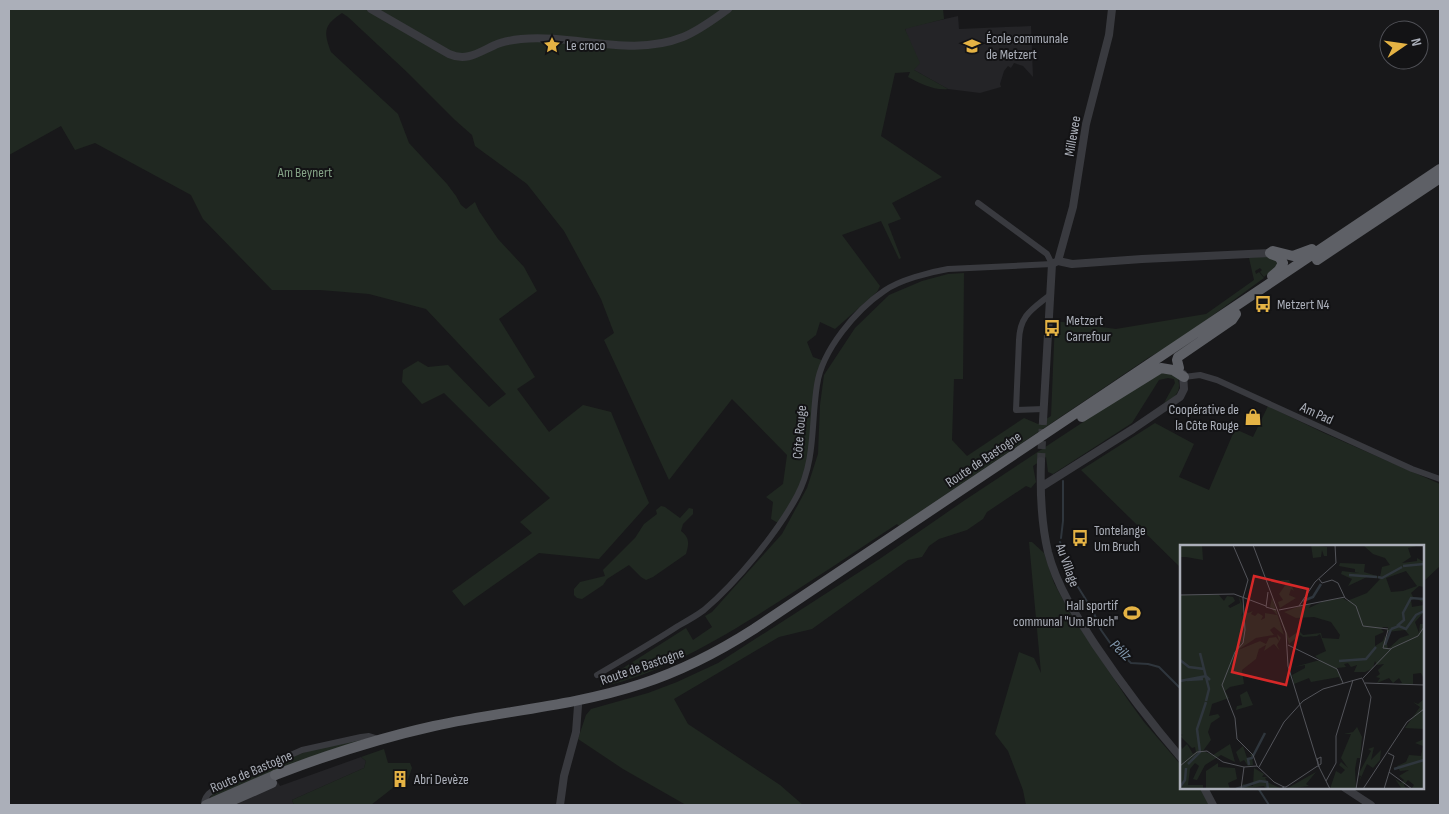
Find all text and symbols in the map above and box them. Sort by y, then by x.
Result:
north arrow [1379,20,1429,70]
place label: École communale de Metzert [986,30,1068,63]
place icon: Le croco [542,35,562,55]
school or university icon: École communale de Metzert [962,36,982,56]
place label: Le croco [566,37,606,54]
text: N [1407,37,1425,48]
street label: Millewee [1061,115,1084,158]
park label: Am Beynert [277,164,332,181]
bus stop icon: Metzert N4 [1253,294,1273,314]
place label: Metzert N4 [1277,296,1330,313]
place label: Metzert Carrefour [1066,312,1111,345]
bus stop icon: Metzert Carrefour [1042,318,1062,338]
street label: Am Pad [1297,398,1336,428]
place label: Coopérative de la Côte Rouge [1169,401,1239,434]
street label: Côte Rouge [789,405,810,459]
shop icon: Coopérative de la Côte Rouge [1243,407,1263,427]
street label: Route de Bastogne [942,428,1024,491]
place label: Tontelange Um Bruch [1094,522,1146,555]
bus stop icon: Tontelange Um Bruch [1070,528,1090,548]
street label: Au Village [1052,540,1083,589]
inset map [1180,545,1424,789]
place label: Hall sportif communal "Um Bruch" [1013,597,1119,630]
sports icon: Hall sportif communal "Um Bruch" [1122,603,1142,623]
water label: Péilz [1106,636,1136,666]
street label: Route de Bastogne [598,644,686,689]
street label: Route de Bastogne [208,747,295,796]
building icon: Abri Devèze [390,769,410,789]
place label: Abri Devèze [413,771,469,788]

